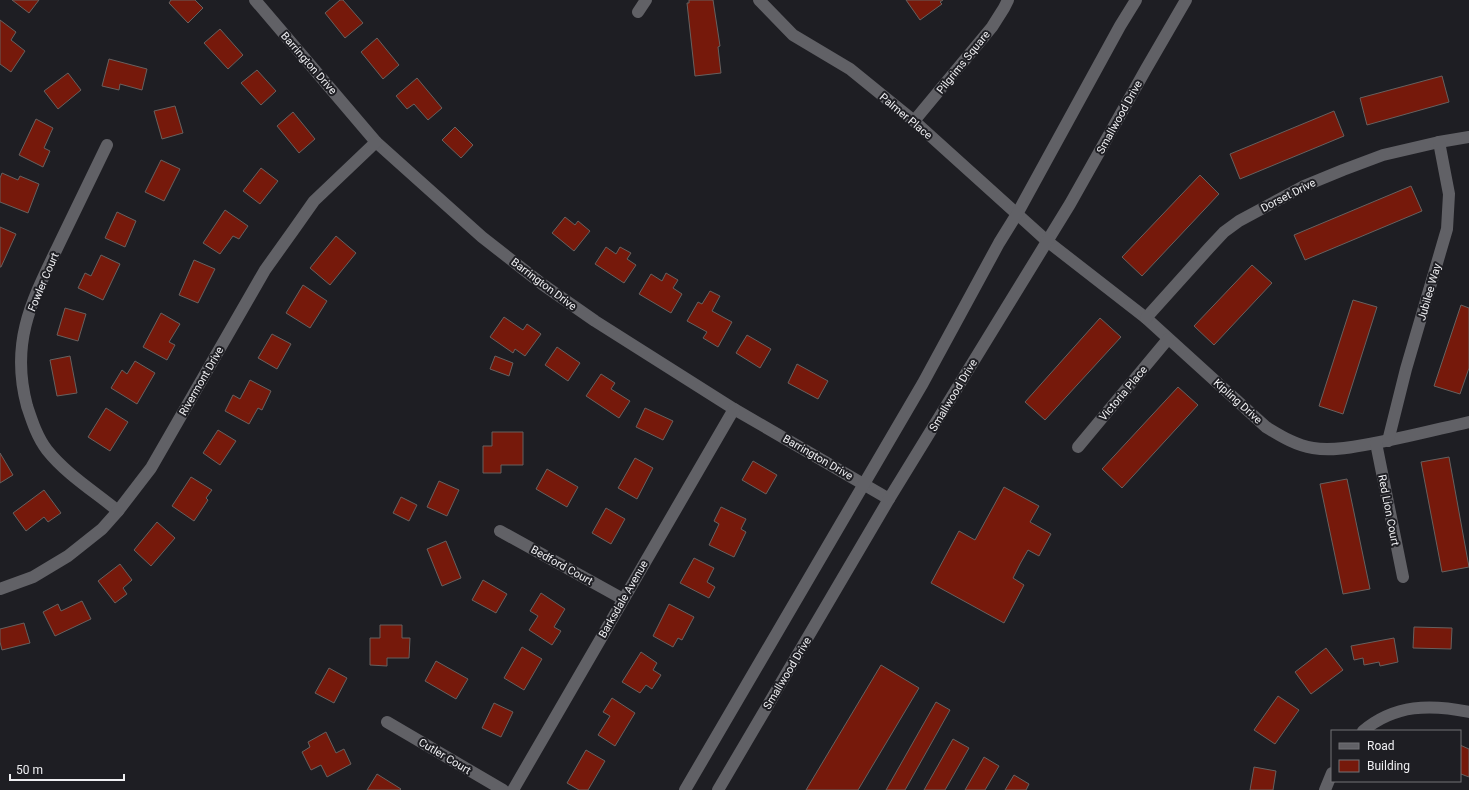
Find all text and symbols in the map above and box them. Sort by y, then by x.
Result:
street label: Pilgrims Square [934,28,993,96]
street label: Barrington Drive [278,29,339,97]
street label: Smallwood Drive [1094,78,1145,156]
street label: Palmer Place [877,91,935,142]
street label: Dorset Drive [1259,176,1318,215]
street label: Fowler Court [25,250,62,314]
street label: Barrington Drive [508,256,579,313]
street label: Jubilee Way [1415,261,1444,322]
street label: Rivermont Drive [176,344,226,418]
street label: Smallwood Drive [927,357,980,434]
street label: Victoria Place [1097,363,1150,423]
street label: Kipling Drive [1211,376,1265,427]
street label: Barrington Drive [781,432,855,483]
street label: Red Lion Court [1375,473,1402,547]
street label: Bedford Court [529,543,595,588]
street label: Barksdale Avenue [596,558,651,640]
street label: Smallwood Drive [761,635,814,712]
legend [1331,730,1461,782]
street label: Cutler Court [416,736,474,777]
text: Road [1367,739,1395,753]
scale bar [10,756,124,782]
text: Building [1367,759,1410,773]
text: 50 m [16,763,43,777]

